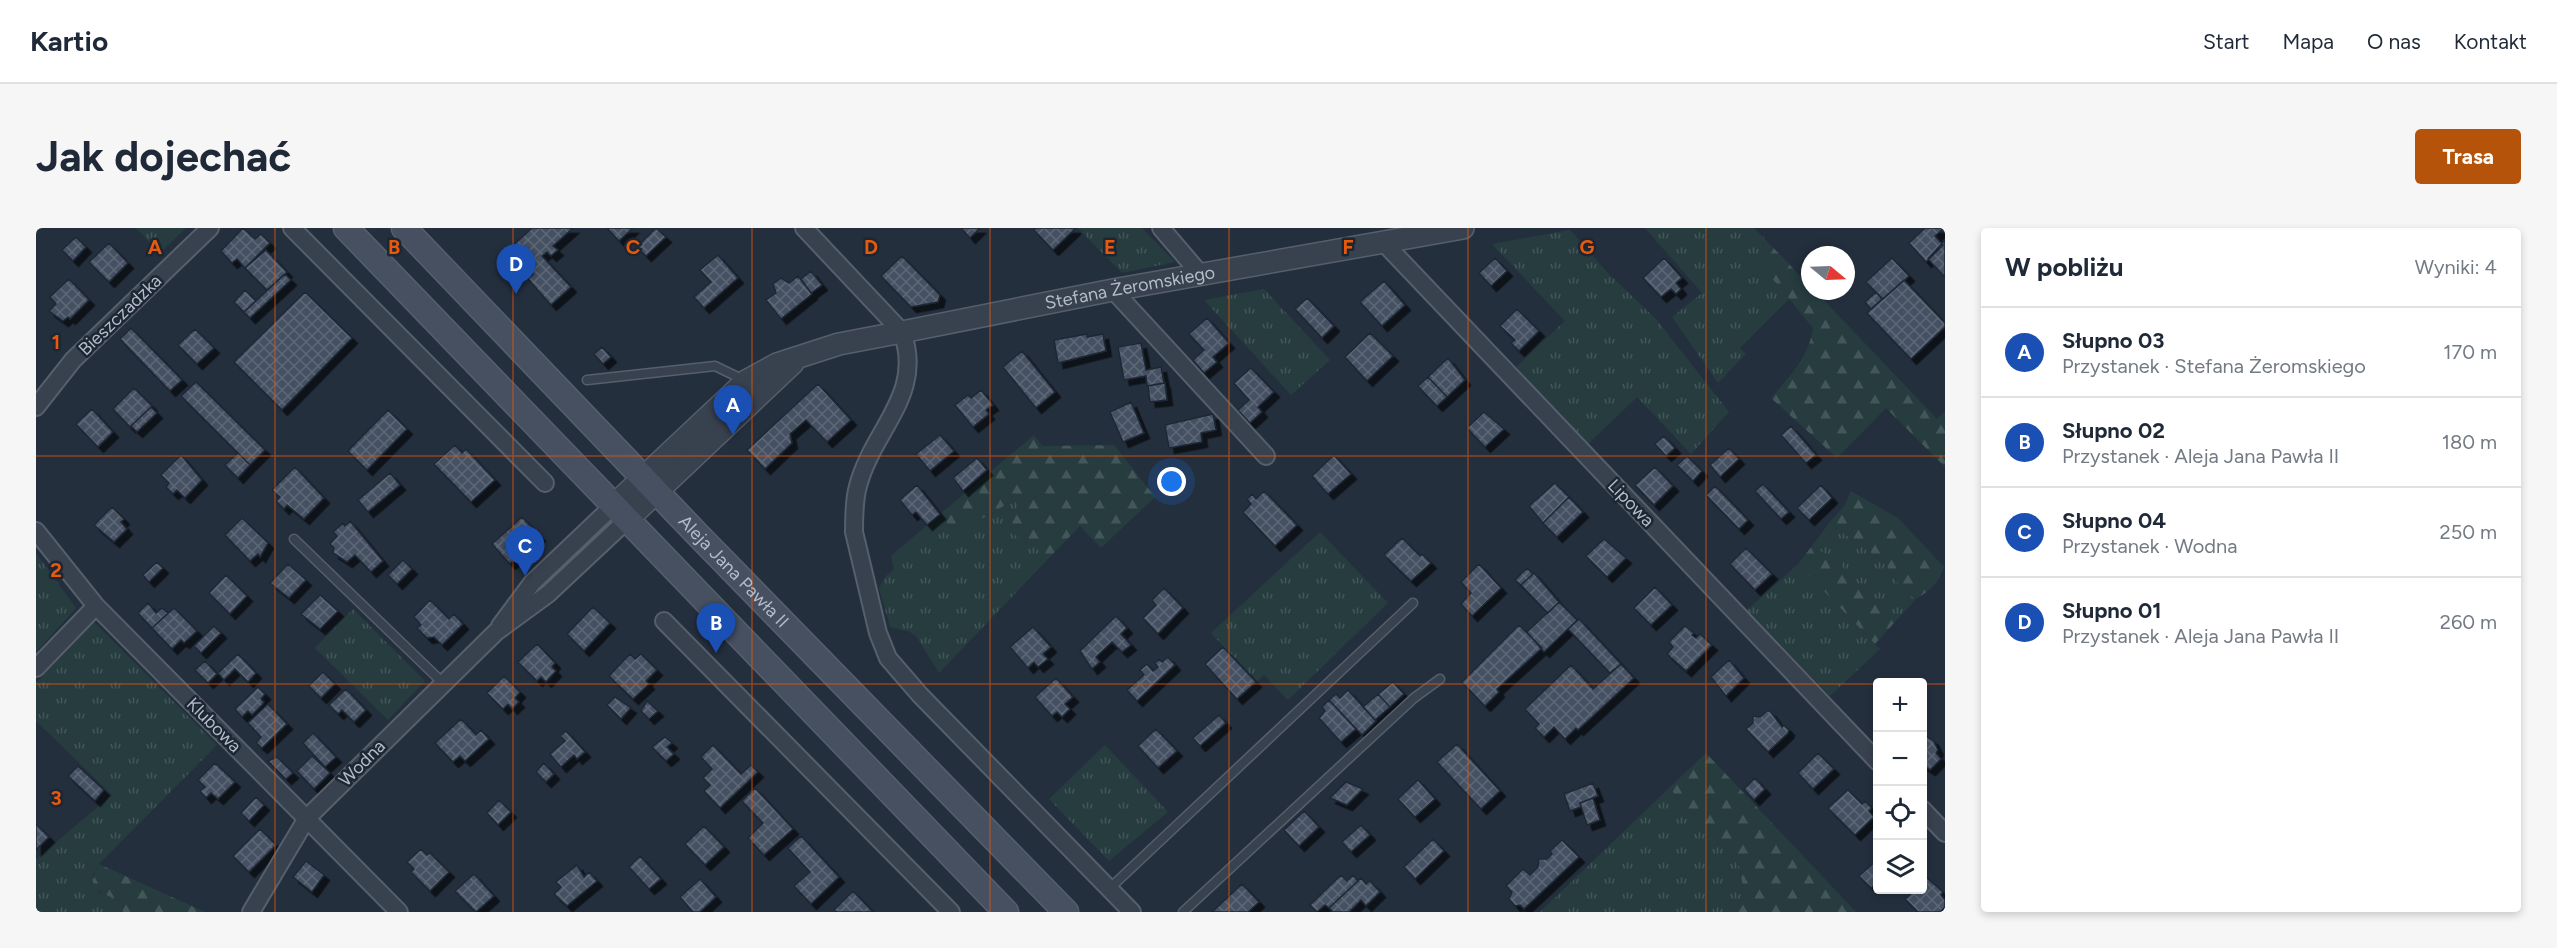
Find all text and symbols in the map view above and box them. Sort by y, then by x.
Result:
text: Kartio [30,24,108,58]
text: Start [2203,29,2249,54]
text: Mapa [2282,29,2334,54]
text: O nas [2367,29,2421,54]
text: Kontakt [2454,29,2527,54]
button: Trasa [2415,129,2521,184]
text: Jak dojechać [36,131,291,182]
text: A [148,235,163,259]
text: B [388,235,400,259]
text: C [626,235,640,259]
text: D [864,235,878,259]
text: E [1104,235,1116,259]
text: F [1342,235,1354,259]
text: G [1580,235,1595,259]
pin: D [496,244,536,294]
north arrow [1801,246,1855,300]
text: W pobliżu [2005,251,2123,283]
text: Wyniki: 4 [2415,255,2497,279]
street label: Stefana Żeromskiego [1043,261,1217,314]
street label: Bieszczadzka [74,270,166,360]
text: Słupno 03 [2062,327,2164,354]
text: 1 [52,330,60,354]
text: A [2017,340,2032,364]
text: 170 m [2443,340,2497,364]
text: Przystanek · Stefana Żeromskiego [2062,354,2366,378]
pin: A [714,386,752,435]
text: Słupno 02 [2062,417,2165,444]
text: B [2018,430,2031,454]
text: 180 m [2442,430,2497,454]
text: Przystanek · Aleja Jana Pawła II [2062,444,2339,468]
your location [1157,467,1186,496]
street label: Lipowa [1603,475,1659,531]
text: Słupno 04 [2062,507,2166,534]
street label: Aleja Jana Pawła II [674,511,793,632]
text: C [2017,520,2032,544]
text: 250 m [2440,520,2497,544]
pin: C [506,526,544,576]
text: Przystanek · Wodna [2062,534,2237,558]
text: 2 [50,558,62,582]
text: Słupno 01 [2062,597,2161,624]
pin: B [696,604,736,653]
text: D [2018,610,2032,634]
text: 260 m [2440,610,2497,634]
text: Przystanek · Aleja Jana Pawła II [2062,624,2339,648]
map controls [1873,678,1927,894]
button: + [1873,678,1927,732]
street label: Klubowa [182,693,246,757]
button: − [1873,732,1927,786]
street label: Wodna [334,735,390,791]
text: 3 [50,786,62,810]
button: locate [1873,786,1927,840]
button: layers [1873,840,1927,894]

